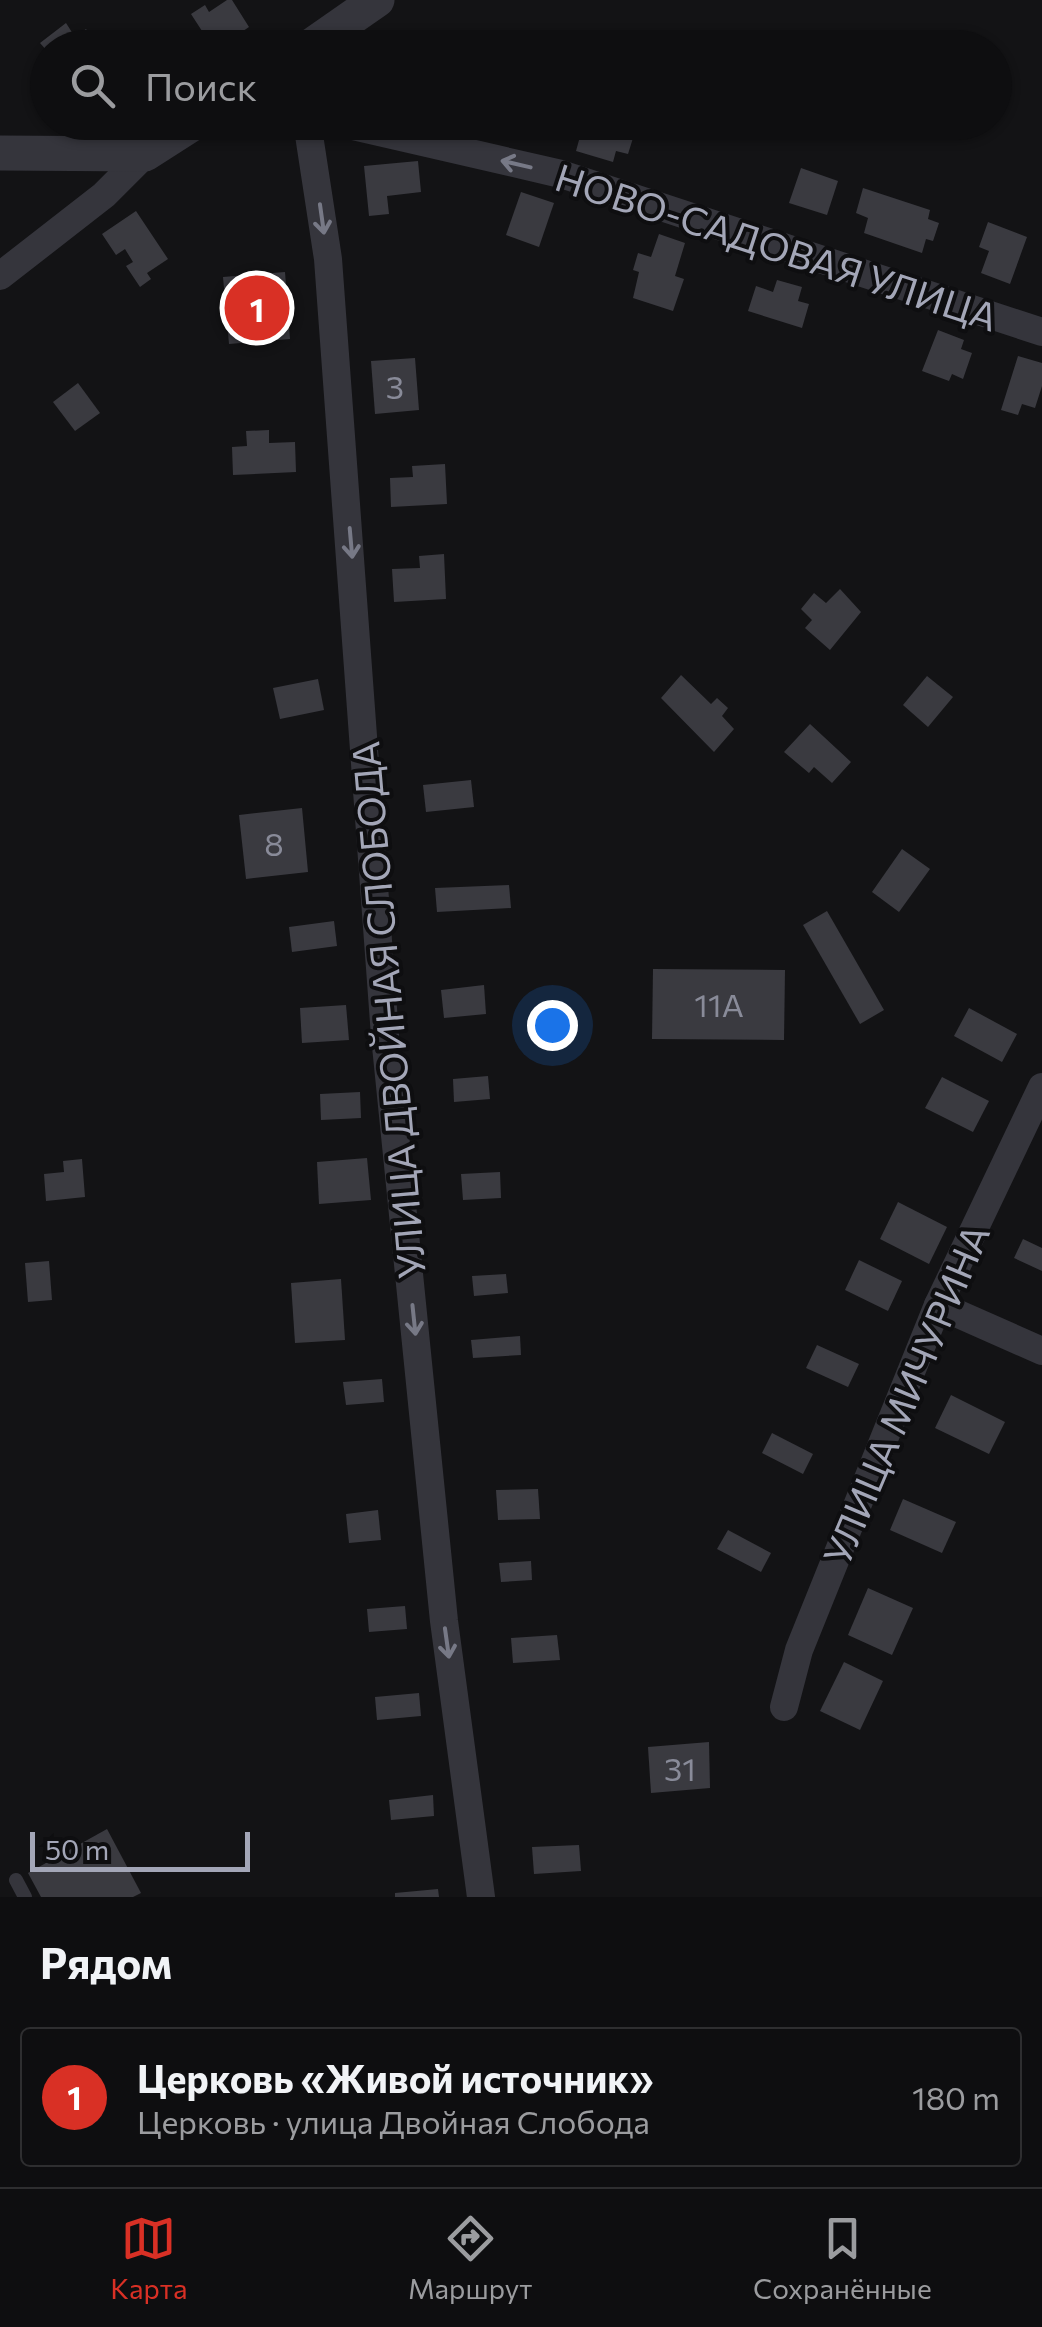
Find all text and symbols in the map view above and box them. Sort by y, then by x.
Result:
search box [30,30,1012,140]
icon: search [65,58,120,113]
text: Поиск [145,62,257,109]
street label: НОВО-САДОВАЯ УЛИЦА [550,152,1004,340]
one-way arrow [501,154,533,172]
one-way arrow [313,202,332,235]
pin: 1 [224,270,290,346]
house number: 3 [386,366,404,406]
one-way arrow [341,526,360,558]
street label: УЛИЦА ДВОЙНАЯ СЛОБОДА [340,739,434,1281]
house number: 8 [264,823,284,863]
house number: 11А [694,984,744,1024]
your location [527,1000,578,1051]
street label: УЛИЦА МИЧУРИНА [812,1217,998,1571]
one-way arrow [405,1303,424,1335]
one-way arrow [438,1626,457,1659]
house number: 31 [664,1748,696,1788]
scale bar [30,1827,250,1872]
text: 50 m [45,1832,109,1866]
text: Рядом [40,1936,172,1988]
text: Церковь «Живой источник» [137,2054,654,2101]
text: 1 [67,2077,82,2117]
text: 180 m [912,2077,1000,2117]
text: Церковь · улица Двойная Слобода [137,2101,650,2141]
tab: Карта [110,2211,187,2305]
tab: Маршрут [408,2211,532,2305]
tab: Сохранённые [753,2211,932,2305]

